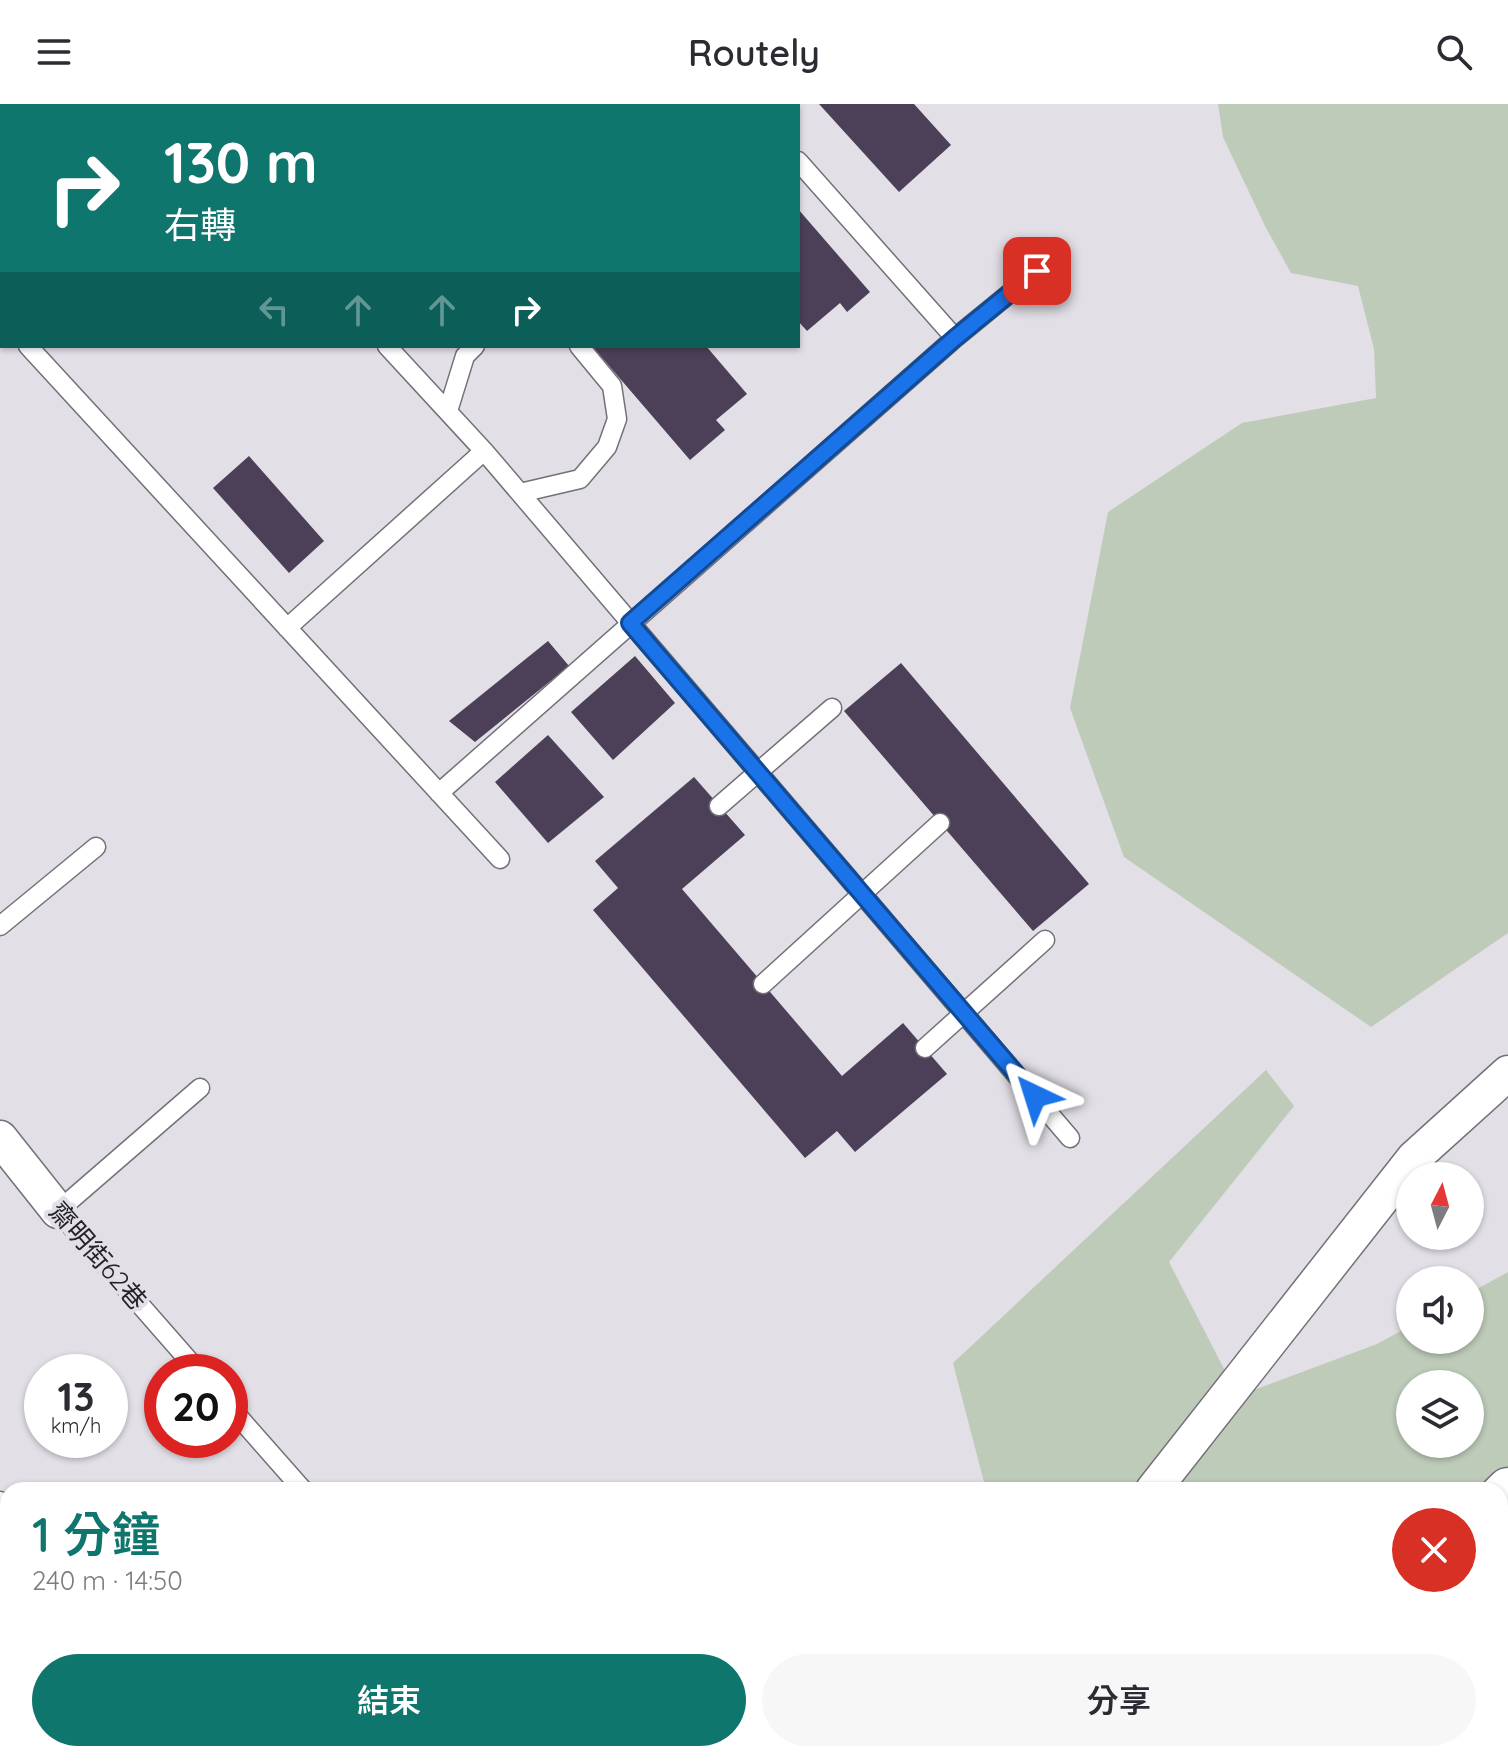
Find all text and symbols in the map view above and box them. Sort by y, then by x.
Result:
icon: menu [32,30,76,74]
text: Routely [688,30,820,75]
icon: search [1432,30,1476,74]
text: 130 m [164,127,318,197]
icon: right [32,136,136,240]
text: 右轉 [164,202,236,247]
pin [1003,237,1071,305]
icon: arrive [1015,249,1059,293]
icon: left [252,288,296,332]
icon: ahead [336,288,380,332]
icon: ahead [420,288,464,332]
icon: right [504,288,548,332]
position arrow [993,1054,1077,1138]
north arrow [1396,1162,1484,1250]
map controls [1396,1162,1484,1458]
street label: 齋明街62巷 [42,1195,154,1316]
button: sound [1396,1266,1484,1354]
speed limit sign: 20 [144,1354,248,1458]
button: layers [1396,1370,1484,1458]
text: 13 [57,1371,95,1421]
text: km/h [51,1413,101,1438]
text: 1 分鐘 [32,1504,160,1564]
button: close [1392,1508,1476,1592]
text: 240 m · 14:50 [32,1564,183,1597]
button: 結束 [32,1654,746,1746]
button: 分享 [762,1654,1476,1746]

